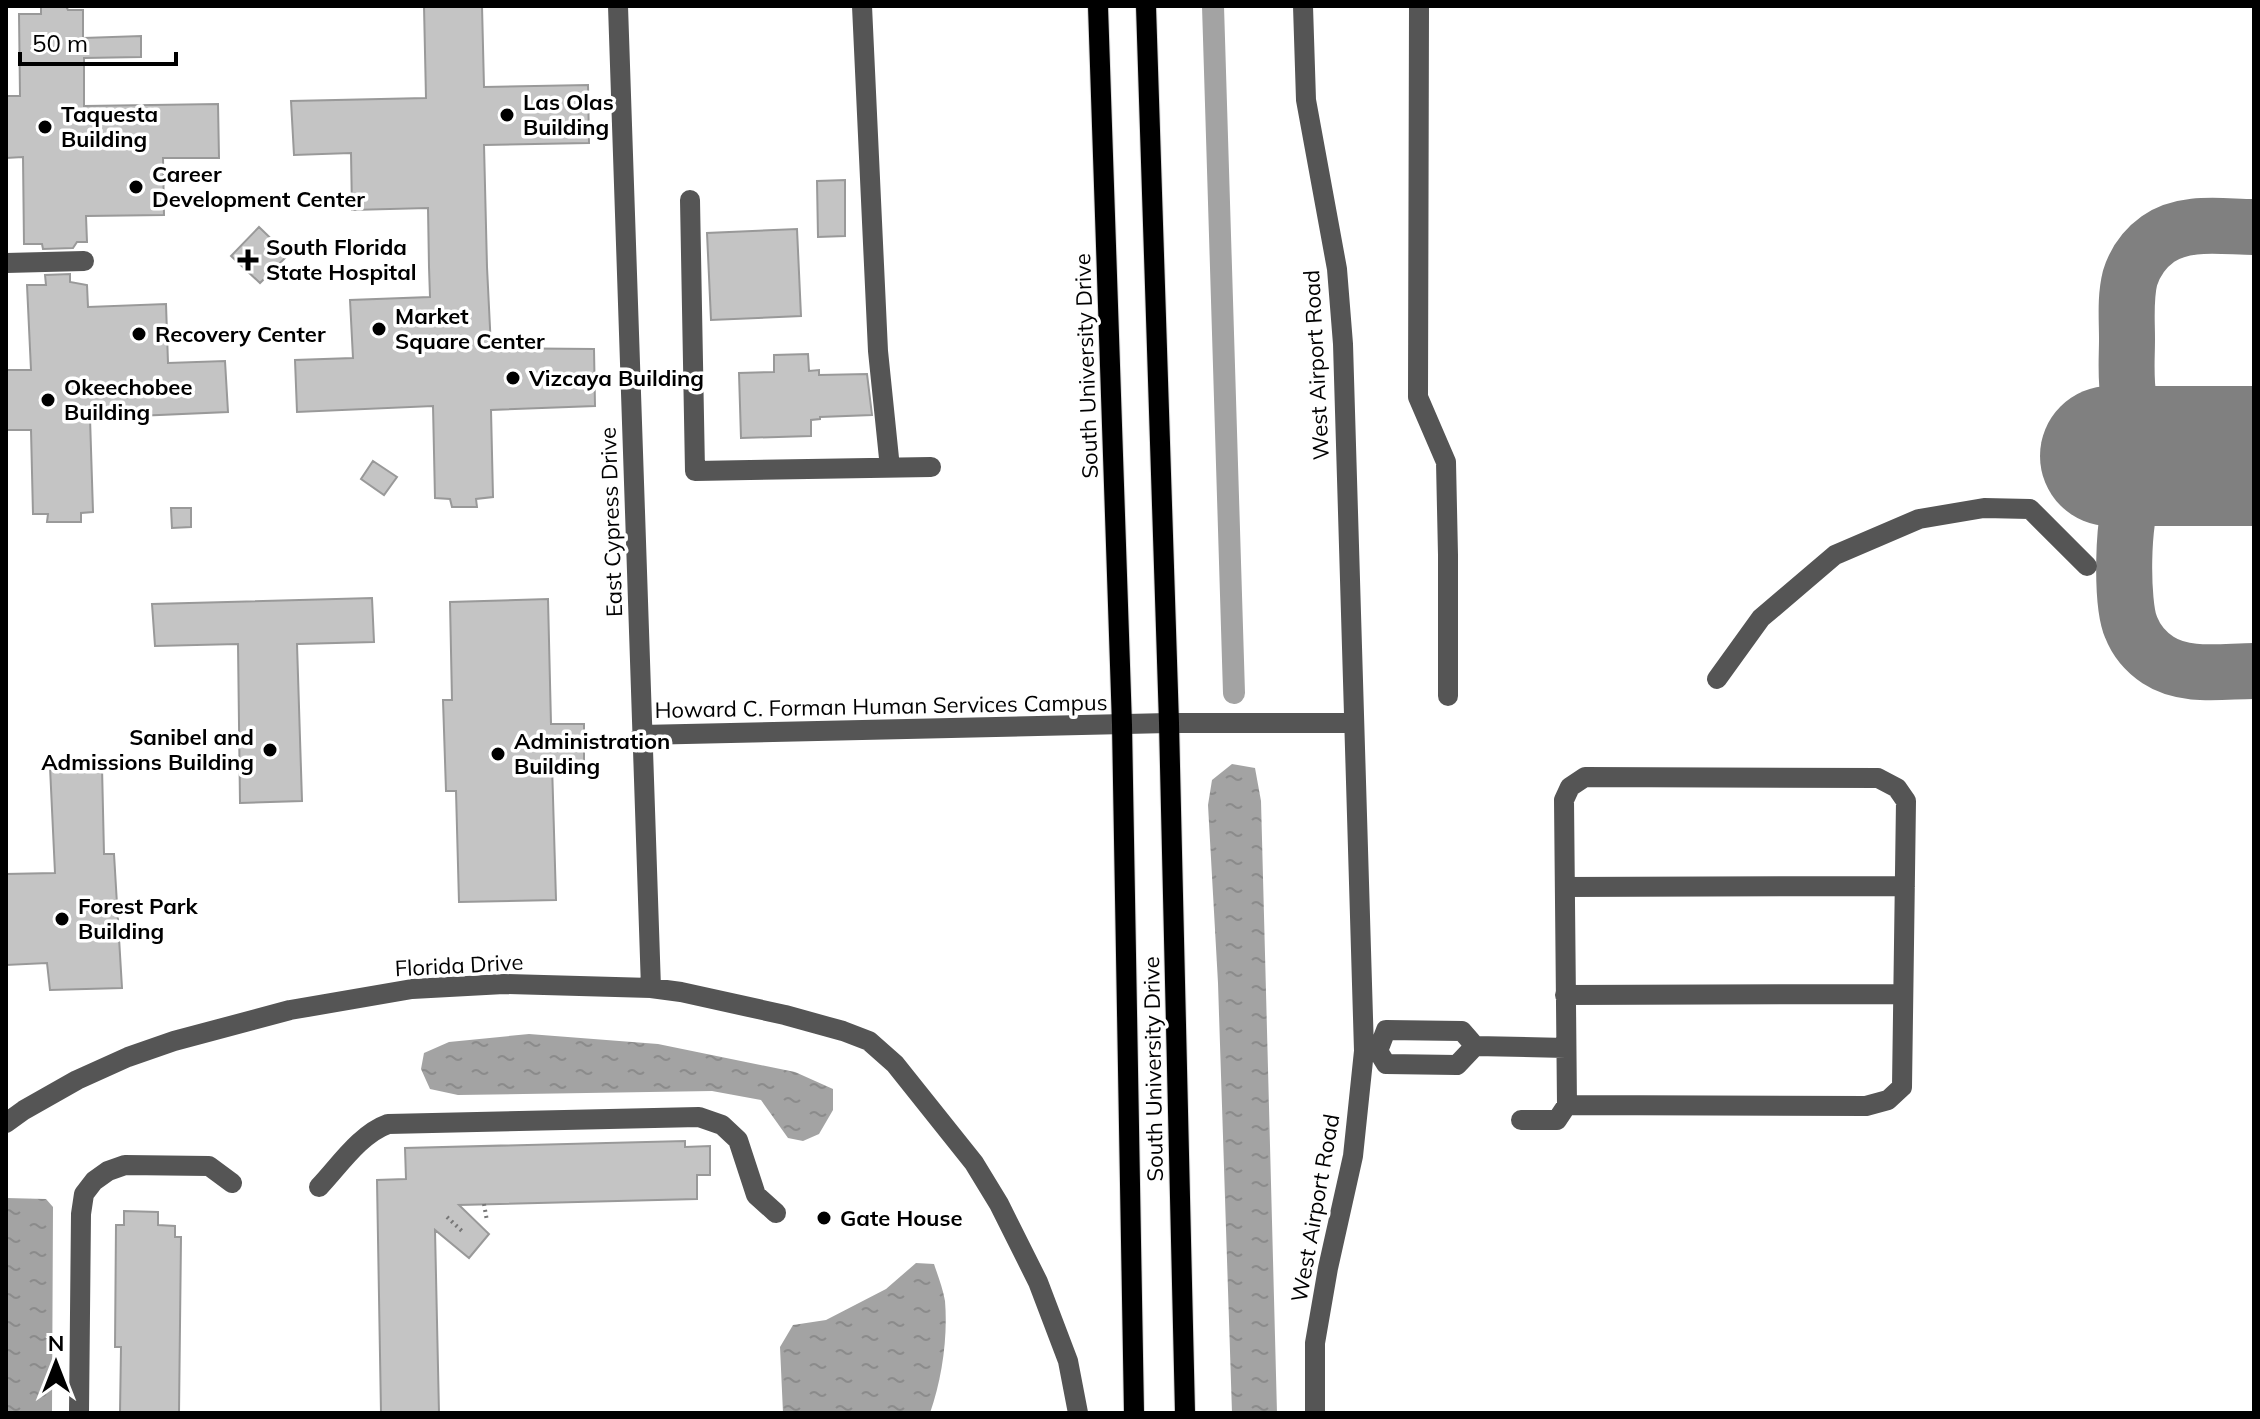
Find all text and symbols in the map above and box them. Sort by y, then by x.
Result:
scale bar [20,16,176,66]
text: 50 m [32,28,88,58]
place label: Las Olas Building [523,88,614,141]
place label: Taquesta Building [61,100,158,153]
marker: Las Olas Building [498,106,516,124]
marker: Taquesta Building [36,118,54,136]
place label: Career Development Center [152,160,365,213]
marker: Career Development Center [127,178,145,196]
place label: South Florida State Hospital [266,233,417,286]
marker: South Florida State Hospital [237,249,259,271]
street label: South University Drive [1068,253,1104,479]
street label: West Airport Road [1297,269,1335,461]
place label: Market Square Center [395,302,545,355]
place label: Recovery Center [155,320,326,348]
marker: Market Square Center [370,320,388,338]
marker: Recovery Center [130,325,148,343]
place label: Vizcaya Building [528,364,704,392]
marker: Vizcaya Building [504,369,522,387]
place label: Okeechobee Building [64,373,192,426]
marker: Okeechobee Building [39,391,57,409]
street label: East Cypress Drive [594,426,628,618]
street label: Howard C. Forman Human Services Campus [654,688,1108,724]
place label: Sanibel and Admissions Building [41,723,254,776]
place label: Administration Building [514,727,670,780]
marker: Sanibel and Admissions Building [261,741,279,759]
marker: Administration Building [489,745,507,763]
place label: Forest Park Building [78,892,198,945]
marker: Forest Park Building [53,910,71,928]
street label: Florida Drive [394,948,524,982]
street label: South University Drive [1137,956,1169,1182]
street label: West Airport Road [1285,1112,1345,1304]
place label: Gate House [840,1204,962,1232]
marker: Gate House [815,1209,833,1227]
north arrow [16,1323,96,1403]
text: N [48,1329,64,1357]

